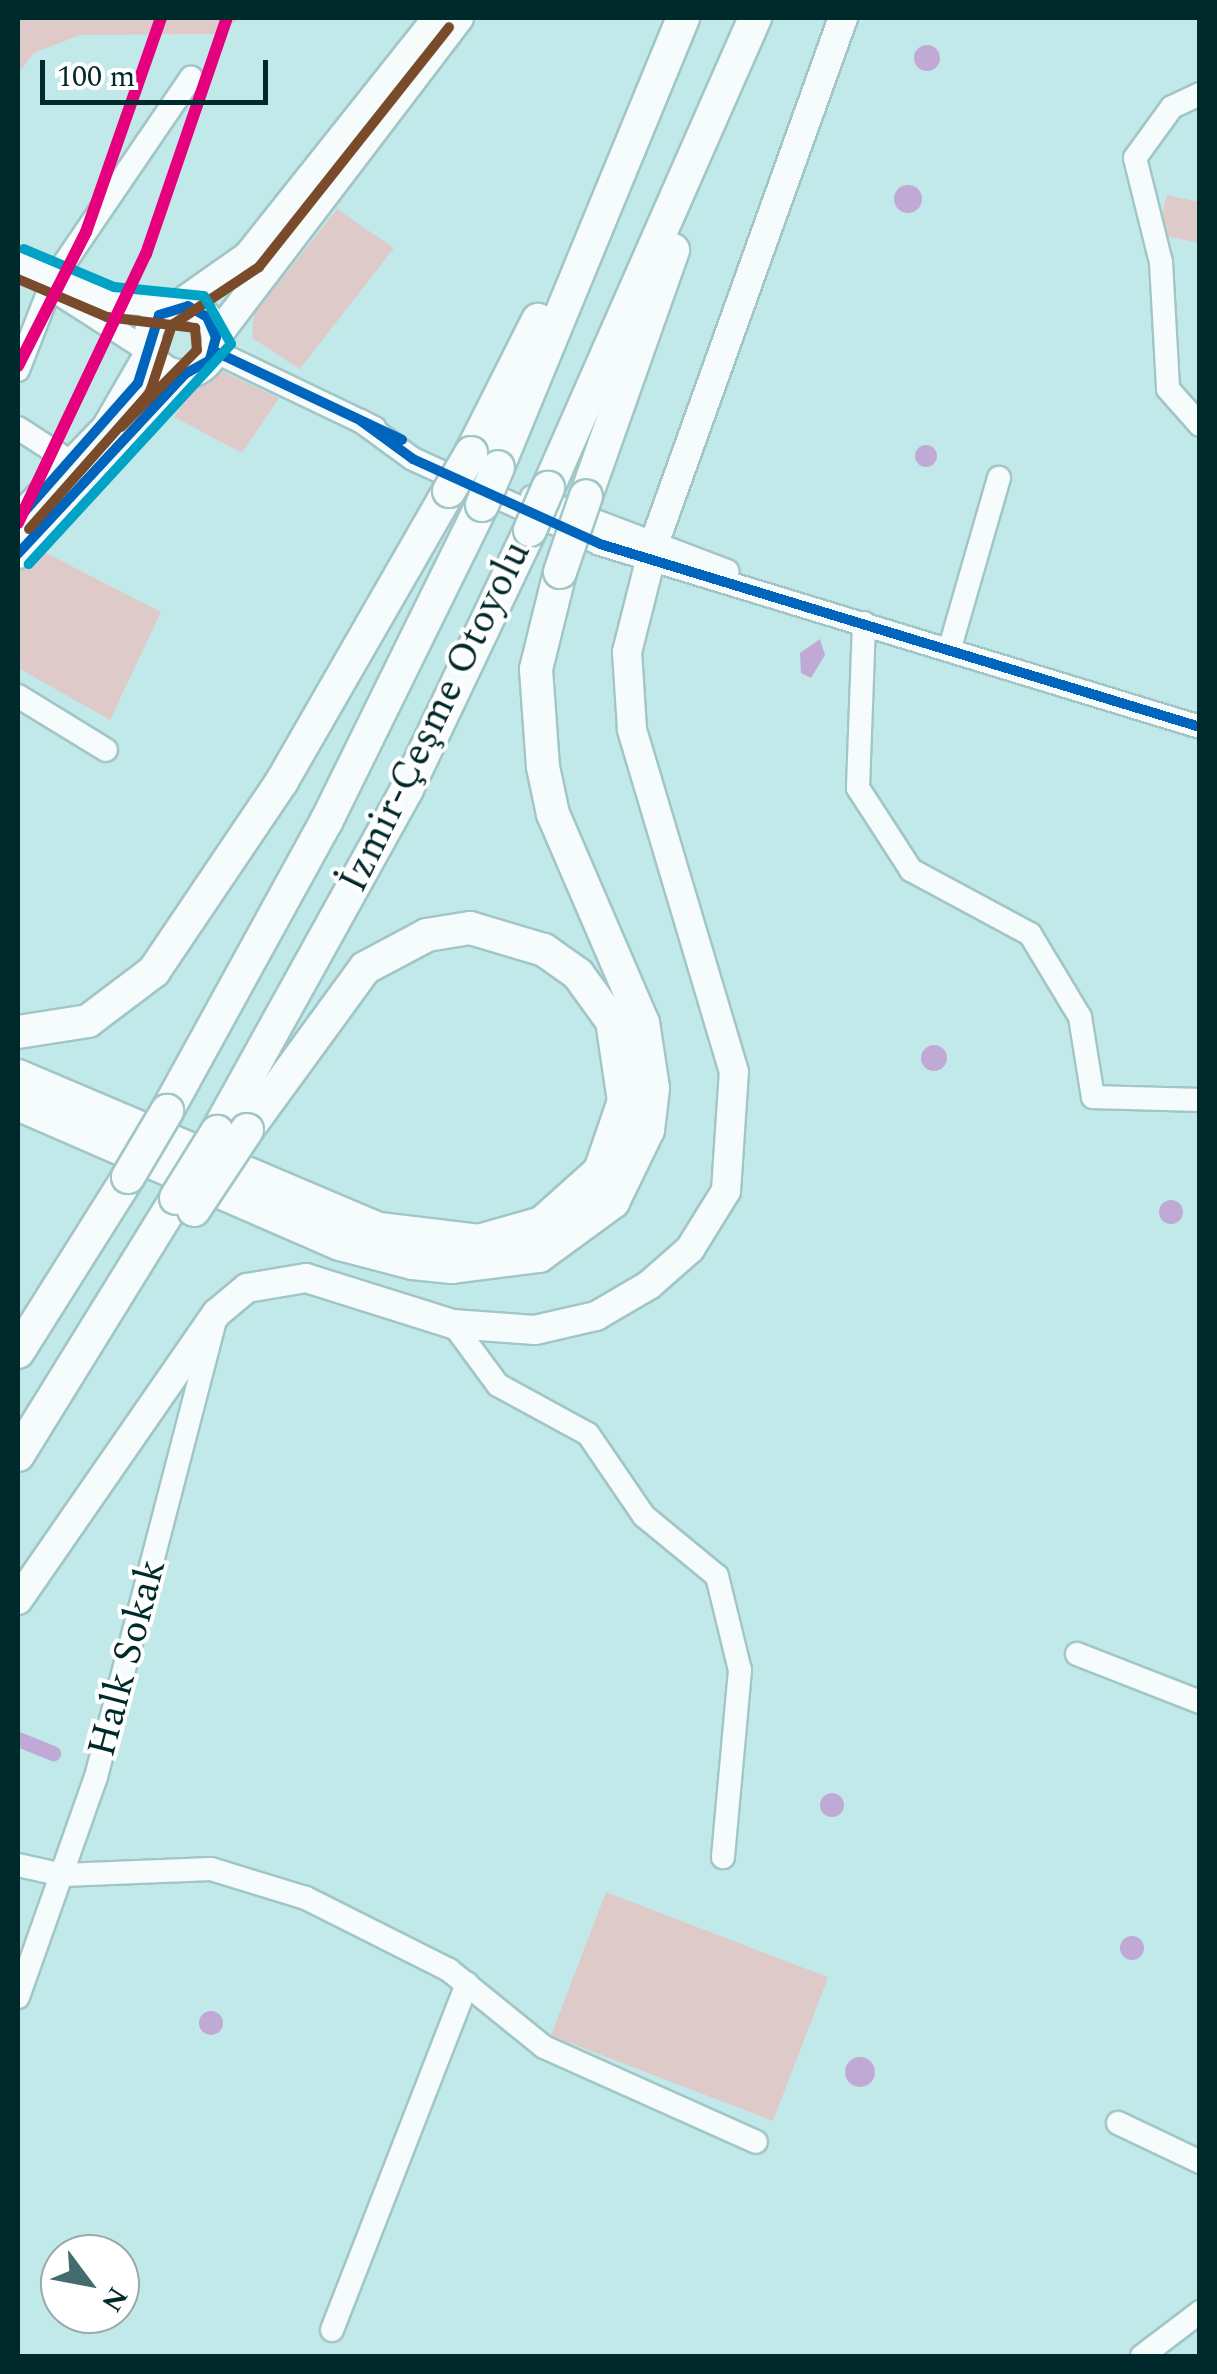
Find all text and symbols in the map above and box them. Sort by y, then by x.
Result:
scale bar [45,40,272,102]
text: 100 m [57,54,135,100]
street label: İzmir-Çeşme Otoyolu [330,534,542,900]
street label: Halk Sokak [79,1554,177,1762]
north arrow [40,2234,140,2334]
text: N [90,2278,138,2320]

